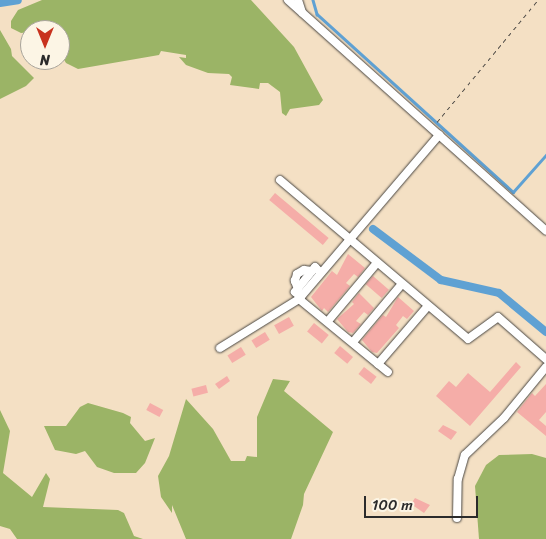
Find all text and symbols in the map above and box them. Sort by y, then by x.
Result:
north arrow [20,20,70,70]
text: N [40,47,50,72]
scale bar [366,486,480,518]
text: 100 m [372,492,413,518]

